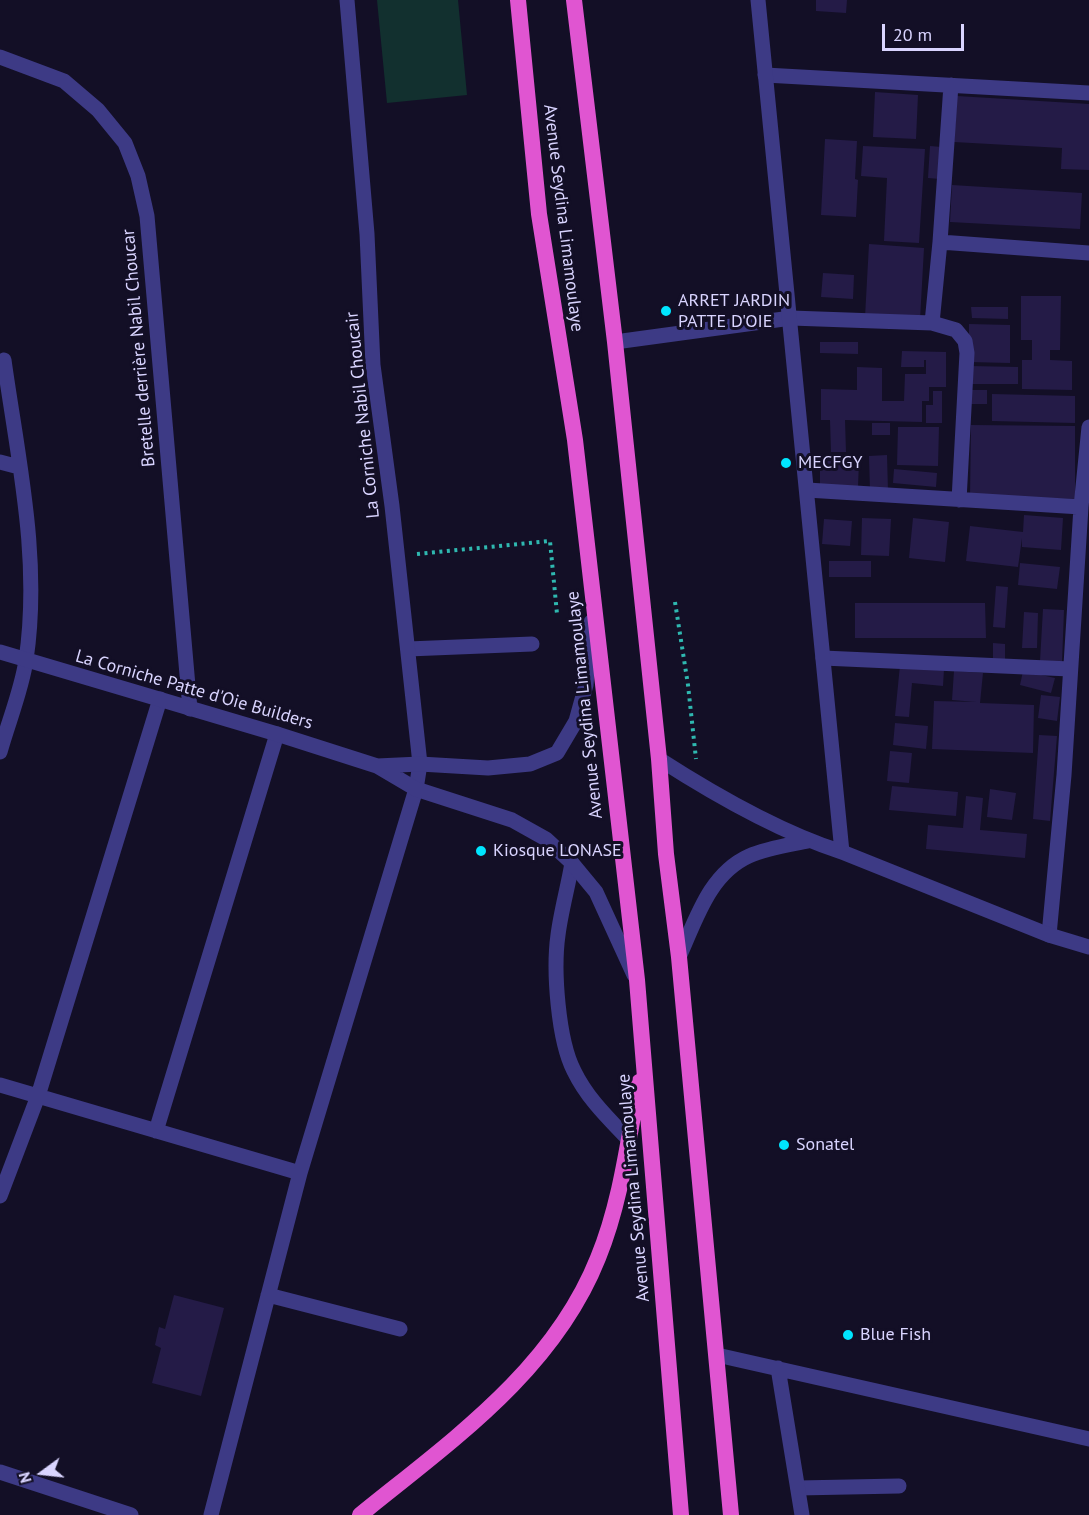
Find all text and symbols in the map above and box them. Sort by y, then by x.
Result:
scale bar [885,12,968,50]
text: 20 m [893,23,932,46]
street label: Avenue Seydina Limamoulaye [538,103,588,333]
street label: Bretelle derrière Nabil Choucar [118,228,160,468]
place label: ARRET JARDIN PATTE D'OIE [678,290,790,332]
marker: ARRET JARDIN PATTE D'OIE [659,304,673,318]
street label: La Corniche Nabil Choucair [341,311,385,519]
place label: MECFGY [798,452,863,474]
marker: MECFGY [779,456,793,470]
street label: Avenue Seydina Limamoulaye [562,590,608,820]
street label: La Corniche Patte d'Oie Builders [73,646,315,734]
place label: Kiosque LONASE [493,840,622,862]
marker: Kiosque LONASE [474,844,488,858]
street label: Avenue Seydina Limamoulaye [613,1073,655,1303]
place label: Sonatel [796,1134,854,1156]
marker: Sonatel [777,1138,791,1152]
place label: Blue Fish [860,1324,931,1346]
marker: Blue Fish [841,1328,855,1342]
north arrow [12,1443,72,1503]
text: N [14,1470,36,1485]

